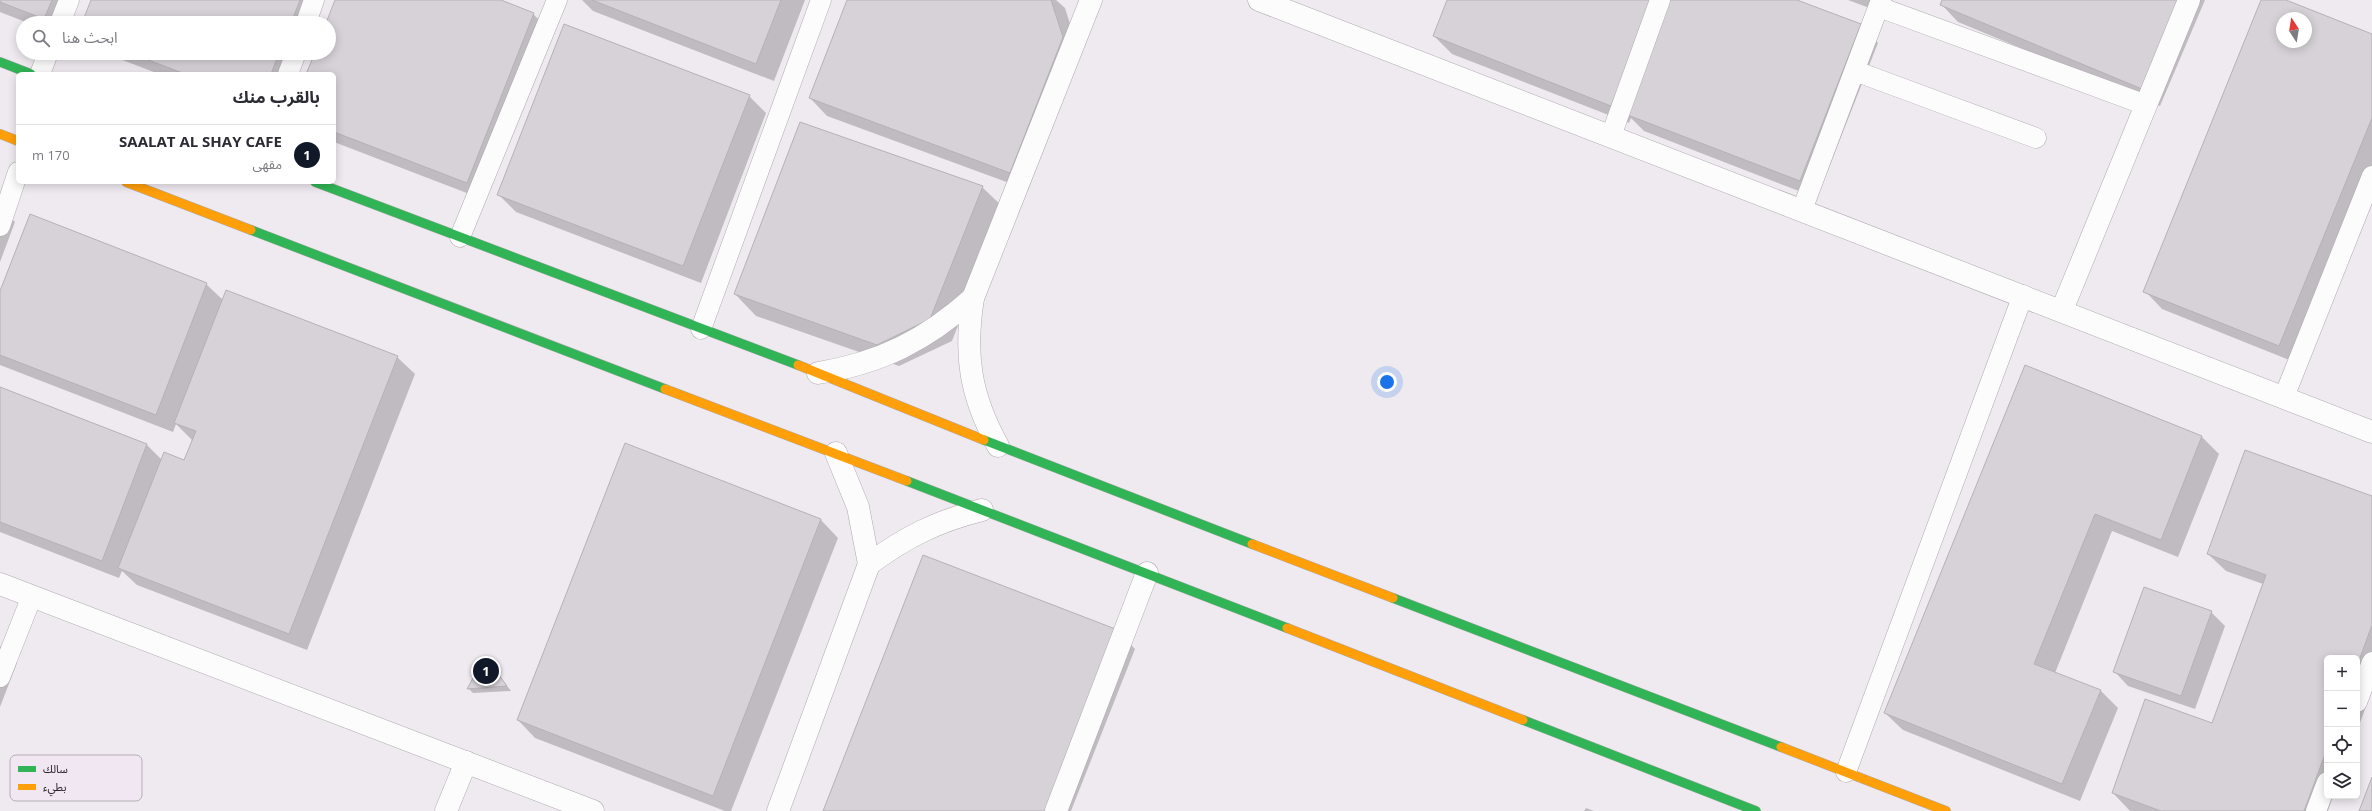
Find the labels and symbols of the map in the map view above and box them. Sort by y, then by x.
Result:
north arrow [2276,12,2312,48]
your location [1377,372,1397,392]
pin: 1 [473,656,499,686]
legend [10,755,142,801]
text: سالك [43,761,68,776]
text: بطيء [43,779,66,797]

